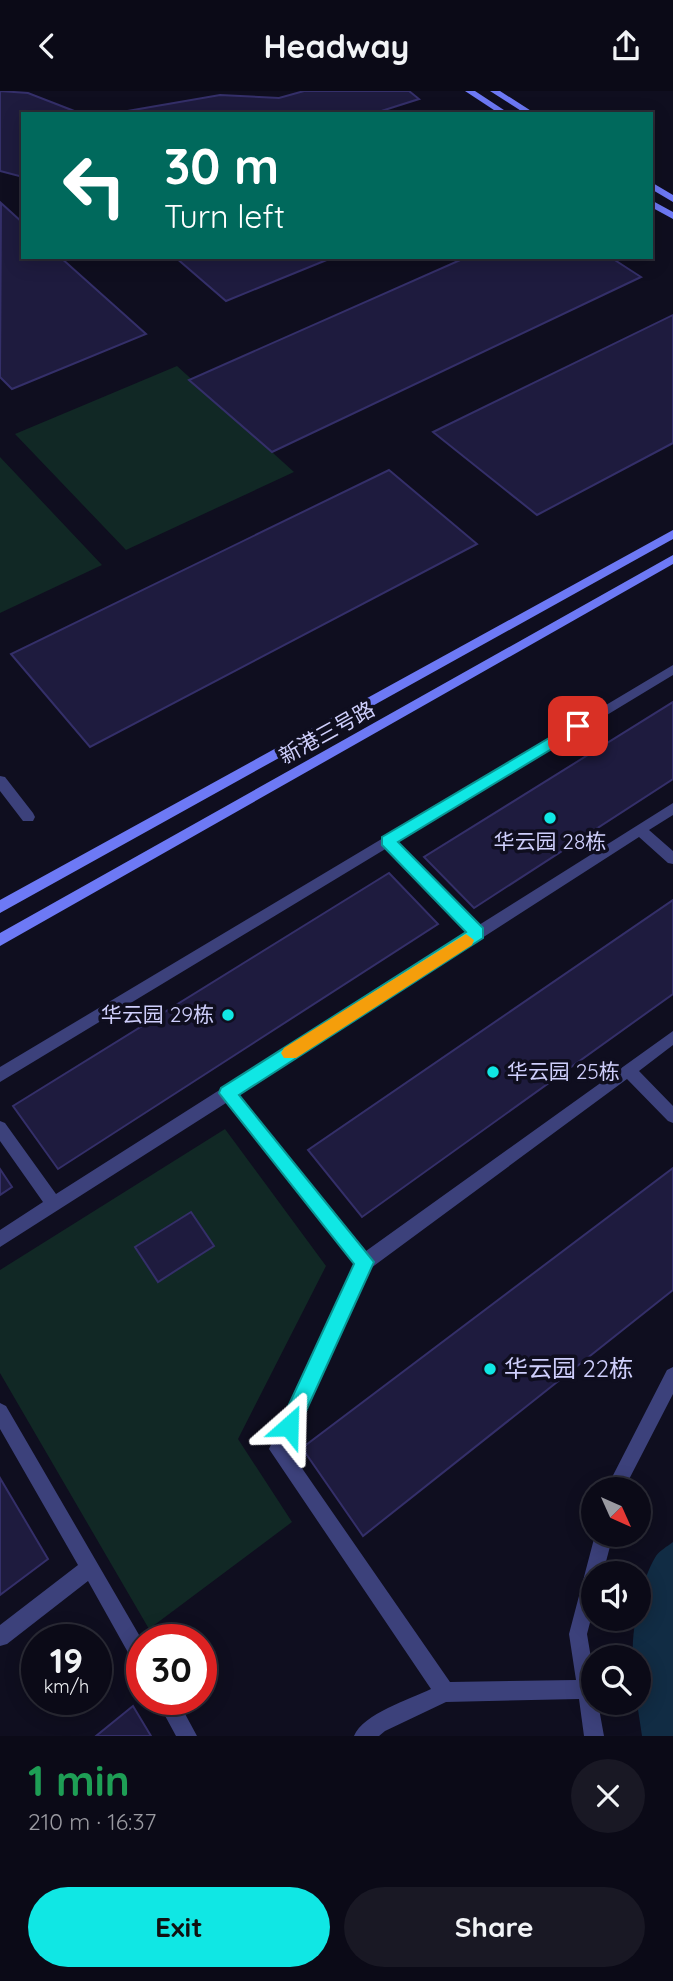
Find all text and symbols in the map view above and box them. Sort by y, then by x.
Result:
text: Headway [264,26,409,66]
icon: back [28,27,66,65]
icon: share [607,27,645,65]
text: 30 m [164,135,279,196]
icon: left [49,140,140,231]
text: Turn left [164,196,285,236]
street label: 新港三号路 [274,695,379,769]
pin [548,696,608,756]
icon: arrive [559,707,597,745]
marker: 华云园 28栋 [542,810,558,826]
place label: 华云园 28栋 [494,828,606,854]
place label: 华云园 29栋 [101,1001,214,1027]
marker: 华云园 29栋 [220,1007,236,1023]
place label: 华云园 25栋 [507,1058,620,1084]
marker: 华云园 25栋 [485,1064,501,1080]
place label: 华云园 22栋 [504,1353,633,1383]
marker: 华云园 22栋 [482,1361,498,1377]
position arrow [252,1389,326,1463]
north arrow [581,1477,651,1547]
map controls [581,1477,651,1715]
button: sound [581,1561,651,1631]
speed limit sign: 30 [126,1624,217,1715]
text: 19 [50,1638,83,1682]
button: search [581,1645,651,1715]
text: km/h [44,1675,89,1698]
text: 1 min [28,1754,130,1807]
button: close [571,1759,645,1833]
text: 210 m · 16:37 [28,1807,156,1836]
button: Exit [28,1887,330,1967]
button: Share [344,1887,645,1967]

